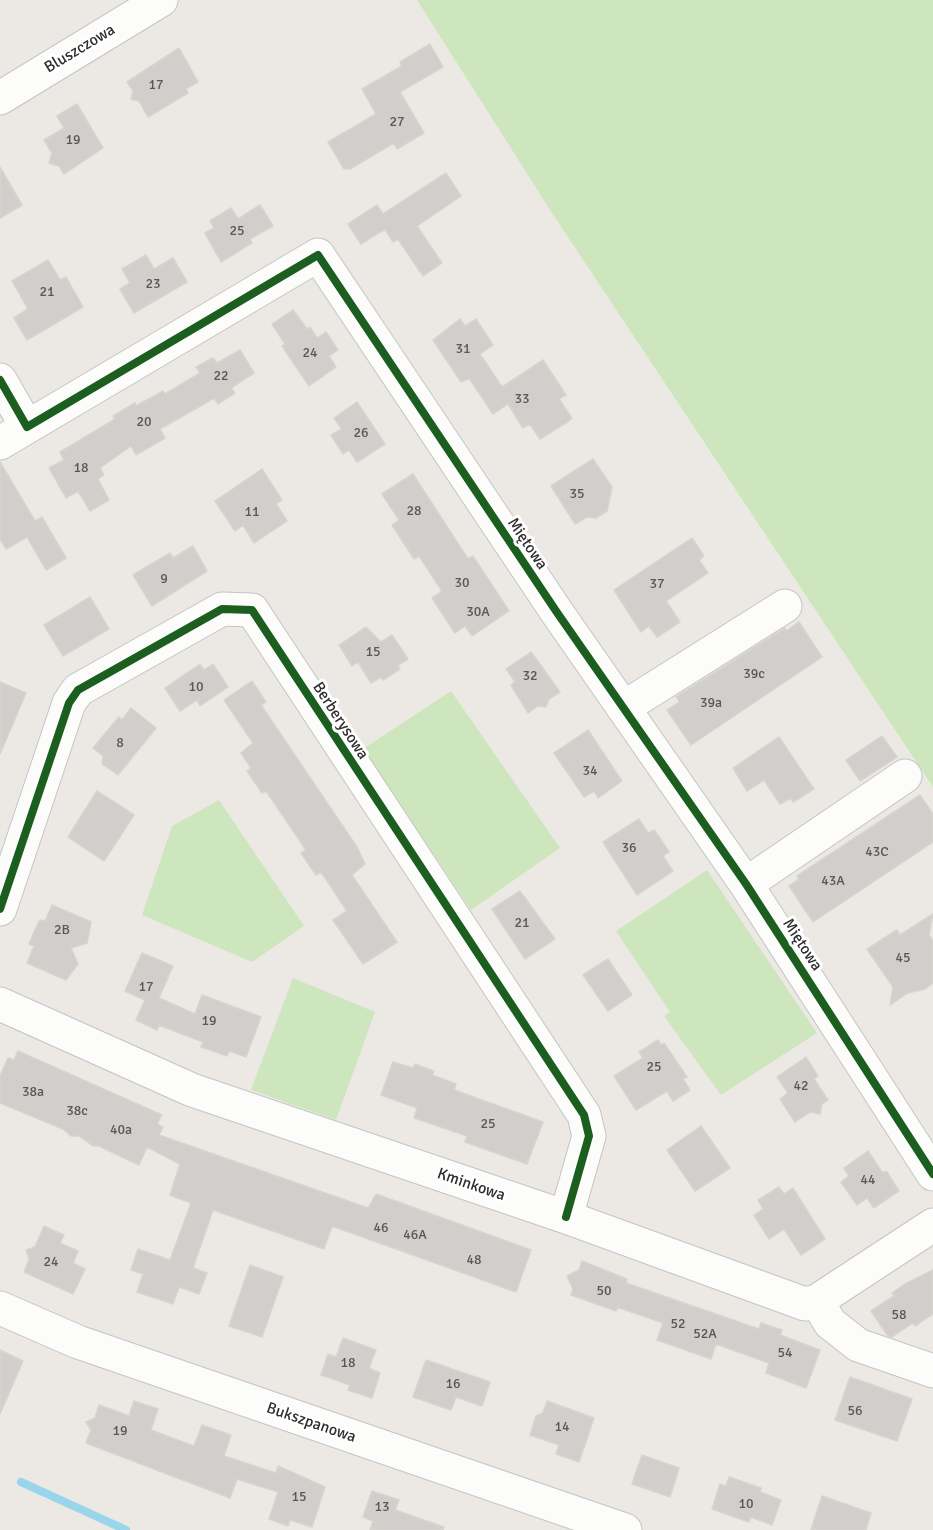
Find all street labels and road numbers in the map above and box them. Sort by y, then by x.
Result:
street label: Bluszczowa [41,20,119,78]
street label: Miętowa [503,514,551,574]
street label: Berberysowa [308,679,372,763]
street label: Miętowa [778,915,826,975]
street label: Kminkowa [434,1164,508,1206]
street label: Bukszpanowa [264,1399,358,1447]

